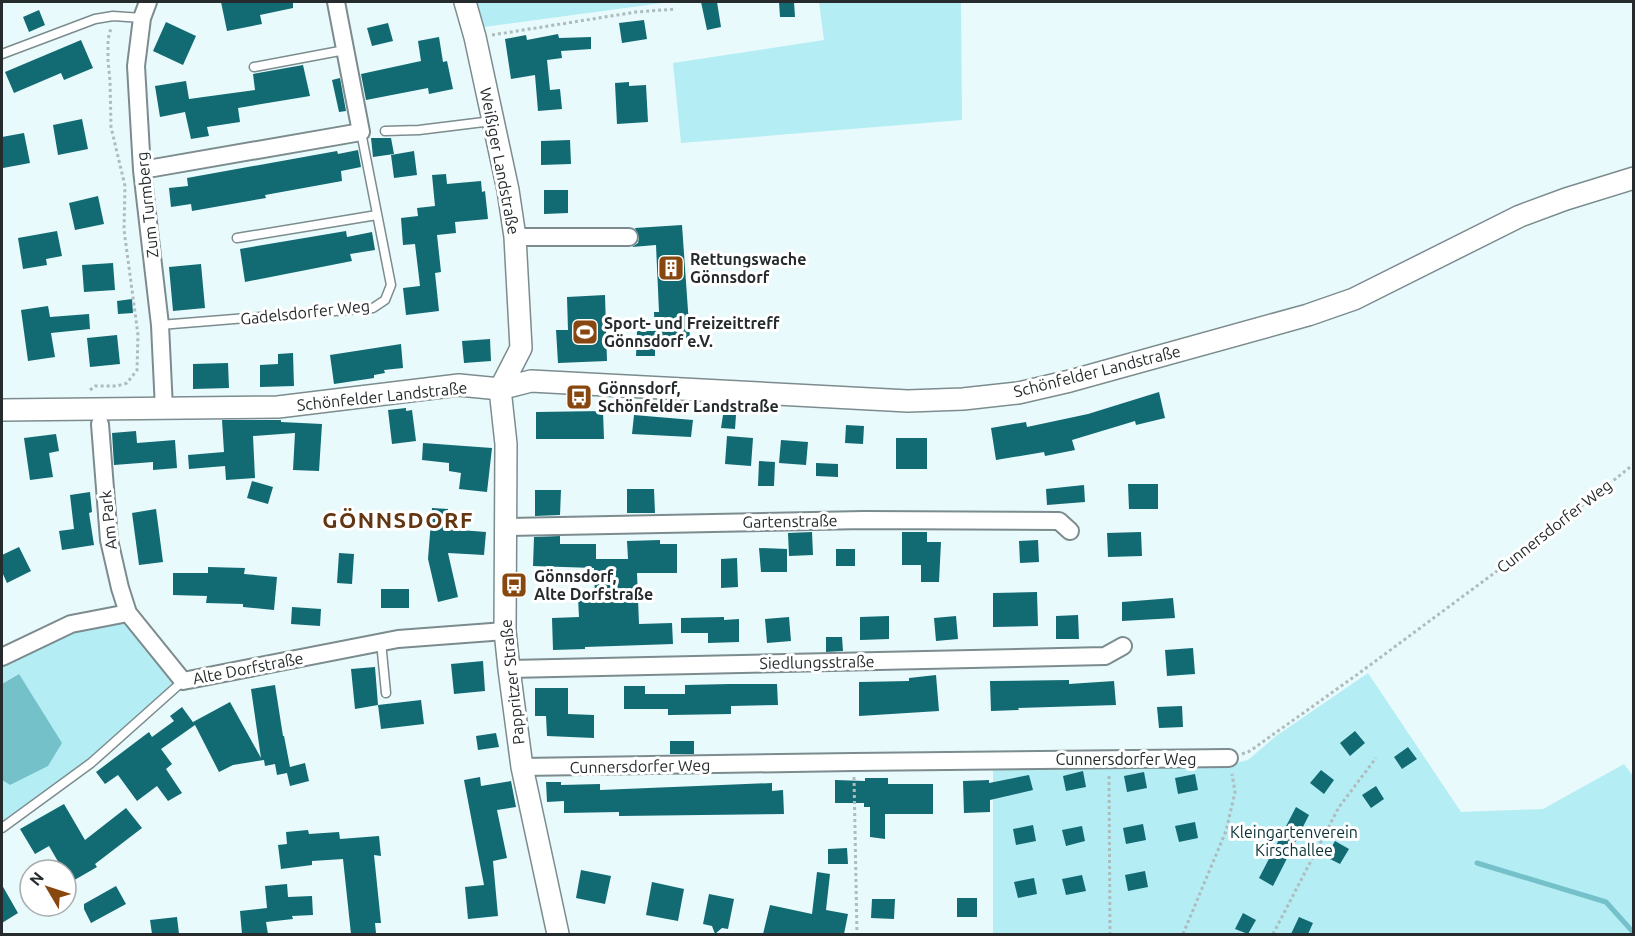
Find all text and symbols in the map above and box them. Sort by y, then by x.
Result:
street label: Weißiger Landstraße [477,86,523,236]
street label: Zum Turmberg [132,151,162,259]
place label: Rettungswache Gönnsdorf [690,250,806,286]
building icon: Rettungswache Gönnsdorf [656,253,686,283]
street label: Gadelsdorfer Weg [239,296,371,328]
place label: Sport- und Freizeittreff Gönnsdorf e.V. [604,314,780,350]
sports icon: Sport- und Freizeittreff Gönnsdorf e.V. [570,317,600,347]
street label: Schönfelder Landstraße [1012,342,1182,400]
street label: Schönfelder Landstraße [296,378,468,414]
place label: Gönnsdorf, Schönfelder Landstraße [598,379,779,415]
bus stop icon: Gönnsdorf, Schönfelder Landstraße [564,382,594,412]
street label: Cunnersdorfer Weg [1493,476,1615,576]
street label: Am Park [96,489,120,551]
district label: GÖNNSDORF [322,507,474,532]
street label: Gartenstraße [742,511,838,531]
place label: Gönnsdorf, Alte Dorfstraße [534,567,653,603]
bus stop icon: Gönnsdorf, Alte Dorfstraße [499,570,529,600]
street label: Pappritzer Straße [496,618,528,746]
street label: Alte Dorfstraße [191,648,305,688]
street label: Siedlungsstraße [759,652,875,672]
street label: Cunnersdorfer Weg [1056,750,1196,768]
street label: Cunnersdorfer Weg [569,756,711,776]
park label: Kleingartenverein Kirschallee [1230,823,1358,859]
north arrow [18,858,78,918]
text: N [26,868,47,889]

